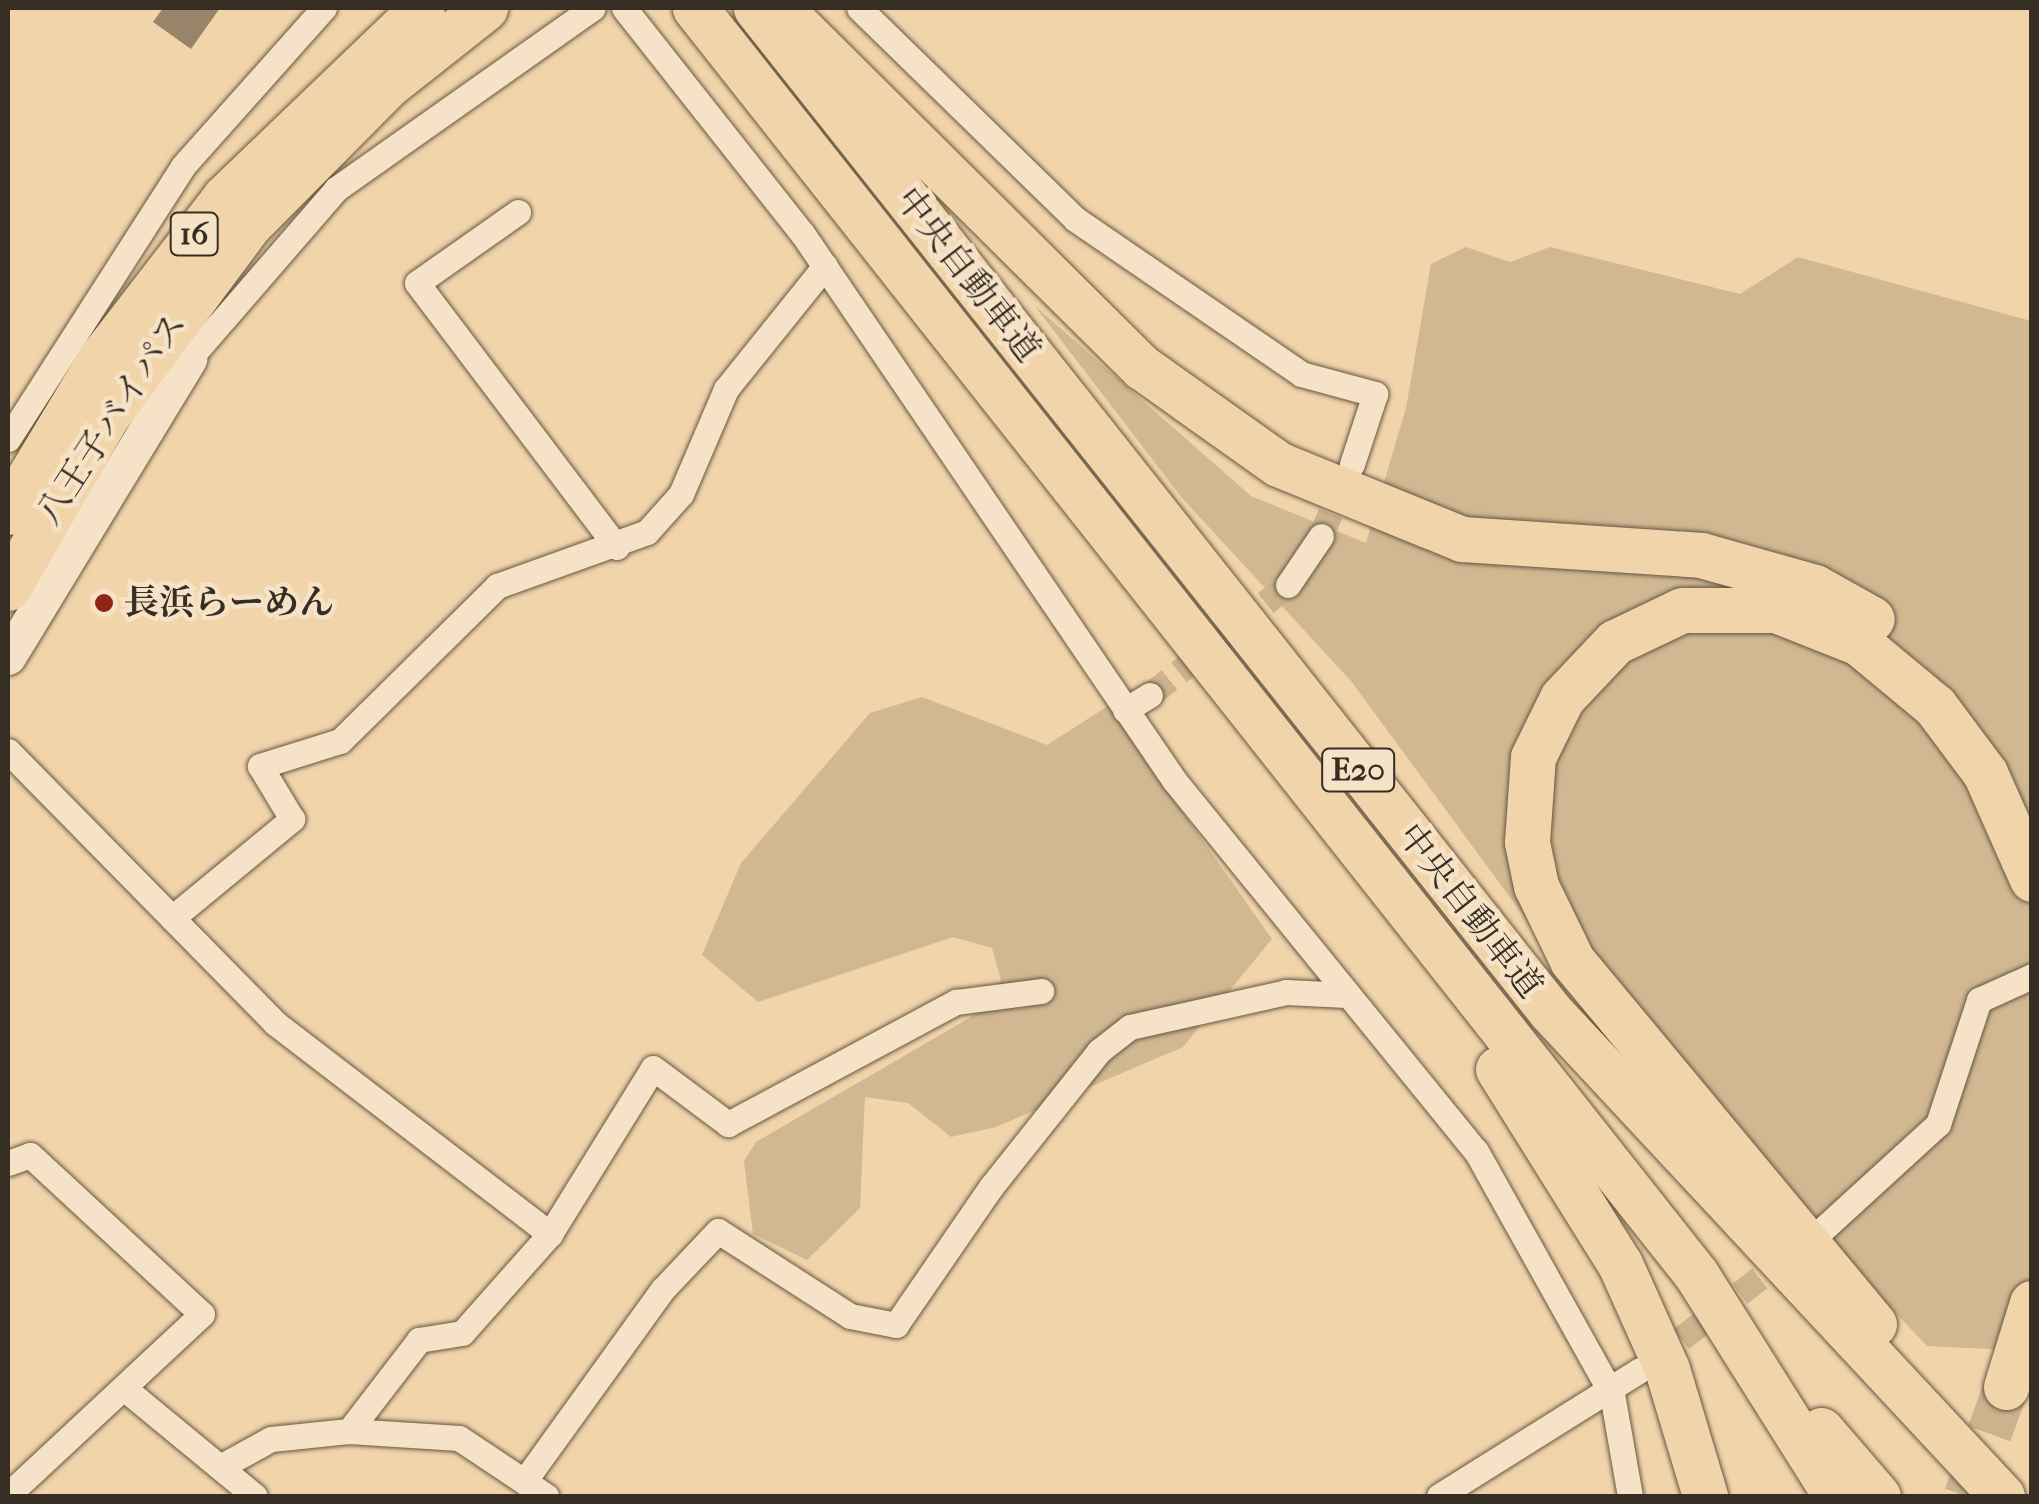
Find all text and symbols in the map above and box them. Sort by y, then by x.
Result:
street label: 中央自動車道 [887,179,1049,371]
road number: 16 [169,207,219,261]
street label: 八王子バイパス [28,305,196,533]
place label: 長浜らーめん [124,582,334,624]
marker: 長浜らーめん [93,592,115,614]
road number: E20 [1320,743,1396,797]
street label: 中央自動車道 [1389,815,1551,1007]

